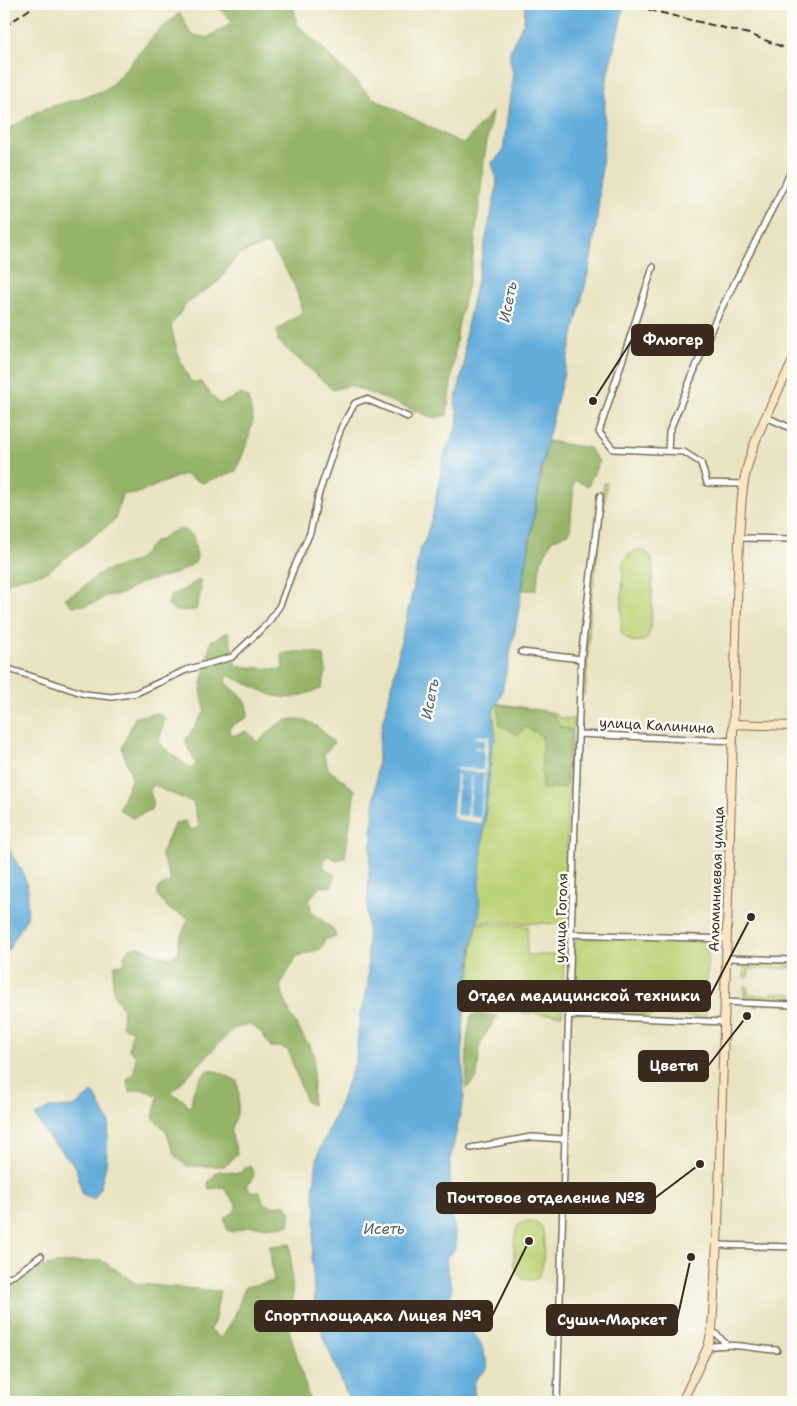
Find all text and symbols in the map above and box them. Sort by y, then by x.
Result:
water label: Исеть [494,279,522,324]
callout: Флюгер [632,325,713,355]
text: Флюгер [643,330,703,350]
water label: Исеть [416,676,444,721]
street label: улица Калинина [599,713,715,737]
street label: Алюминиевая улица [704,806,728,952]
street label: улица Гоголя [550,873,572,963]
callout: Отдел медицинской техники [458,981,710,1011]
text: Отдел медицинской техники [468,986,701,1006]
callout: Цветы [639,1051,708,1081]
text: Цветы [650,1056,699,1076]
callout: Почтовое отделение №8 [437,1183,655,1213]
text: Почтовое отделение №8 [447,1188,645,1208]
water label: Исеть [363,1219,405,1239]
callout: Спортплощадка Лицея №9 [255,1301,492,1331]
callout: Суши-Маркет [547,1305,677,1335]
text: Спортплощадка Лицея №9 [264,1306,482,1326]
text: Суши-Маркет [557,1310,667,1330]

